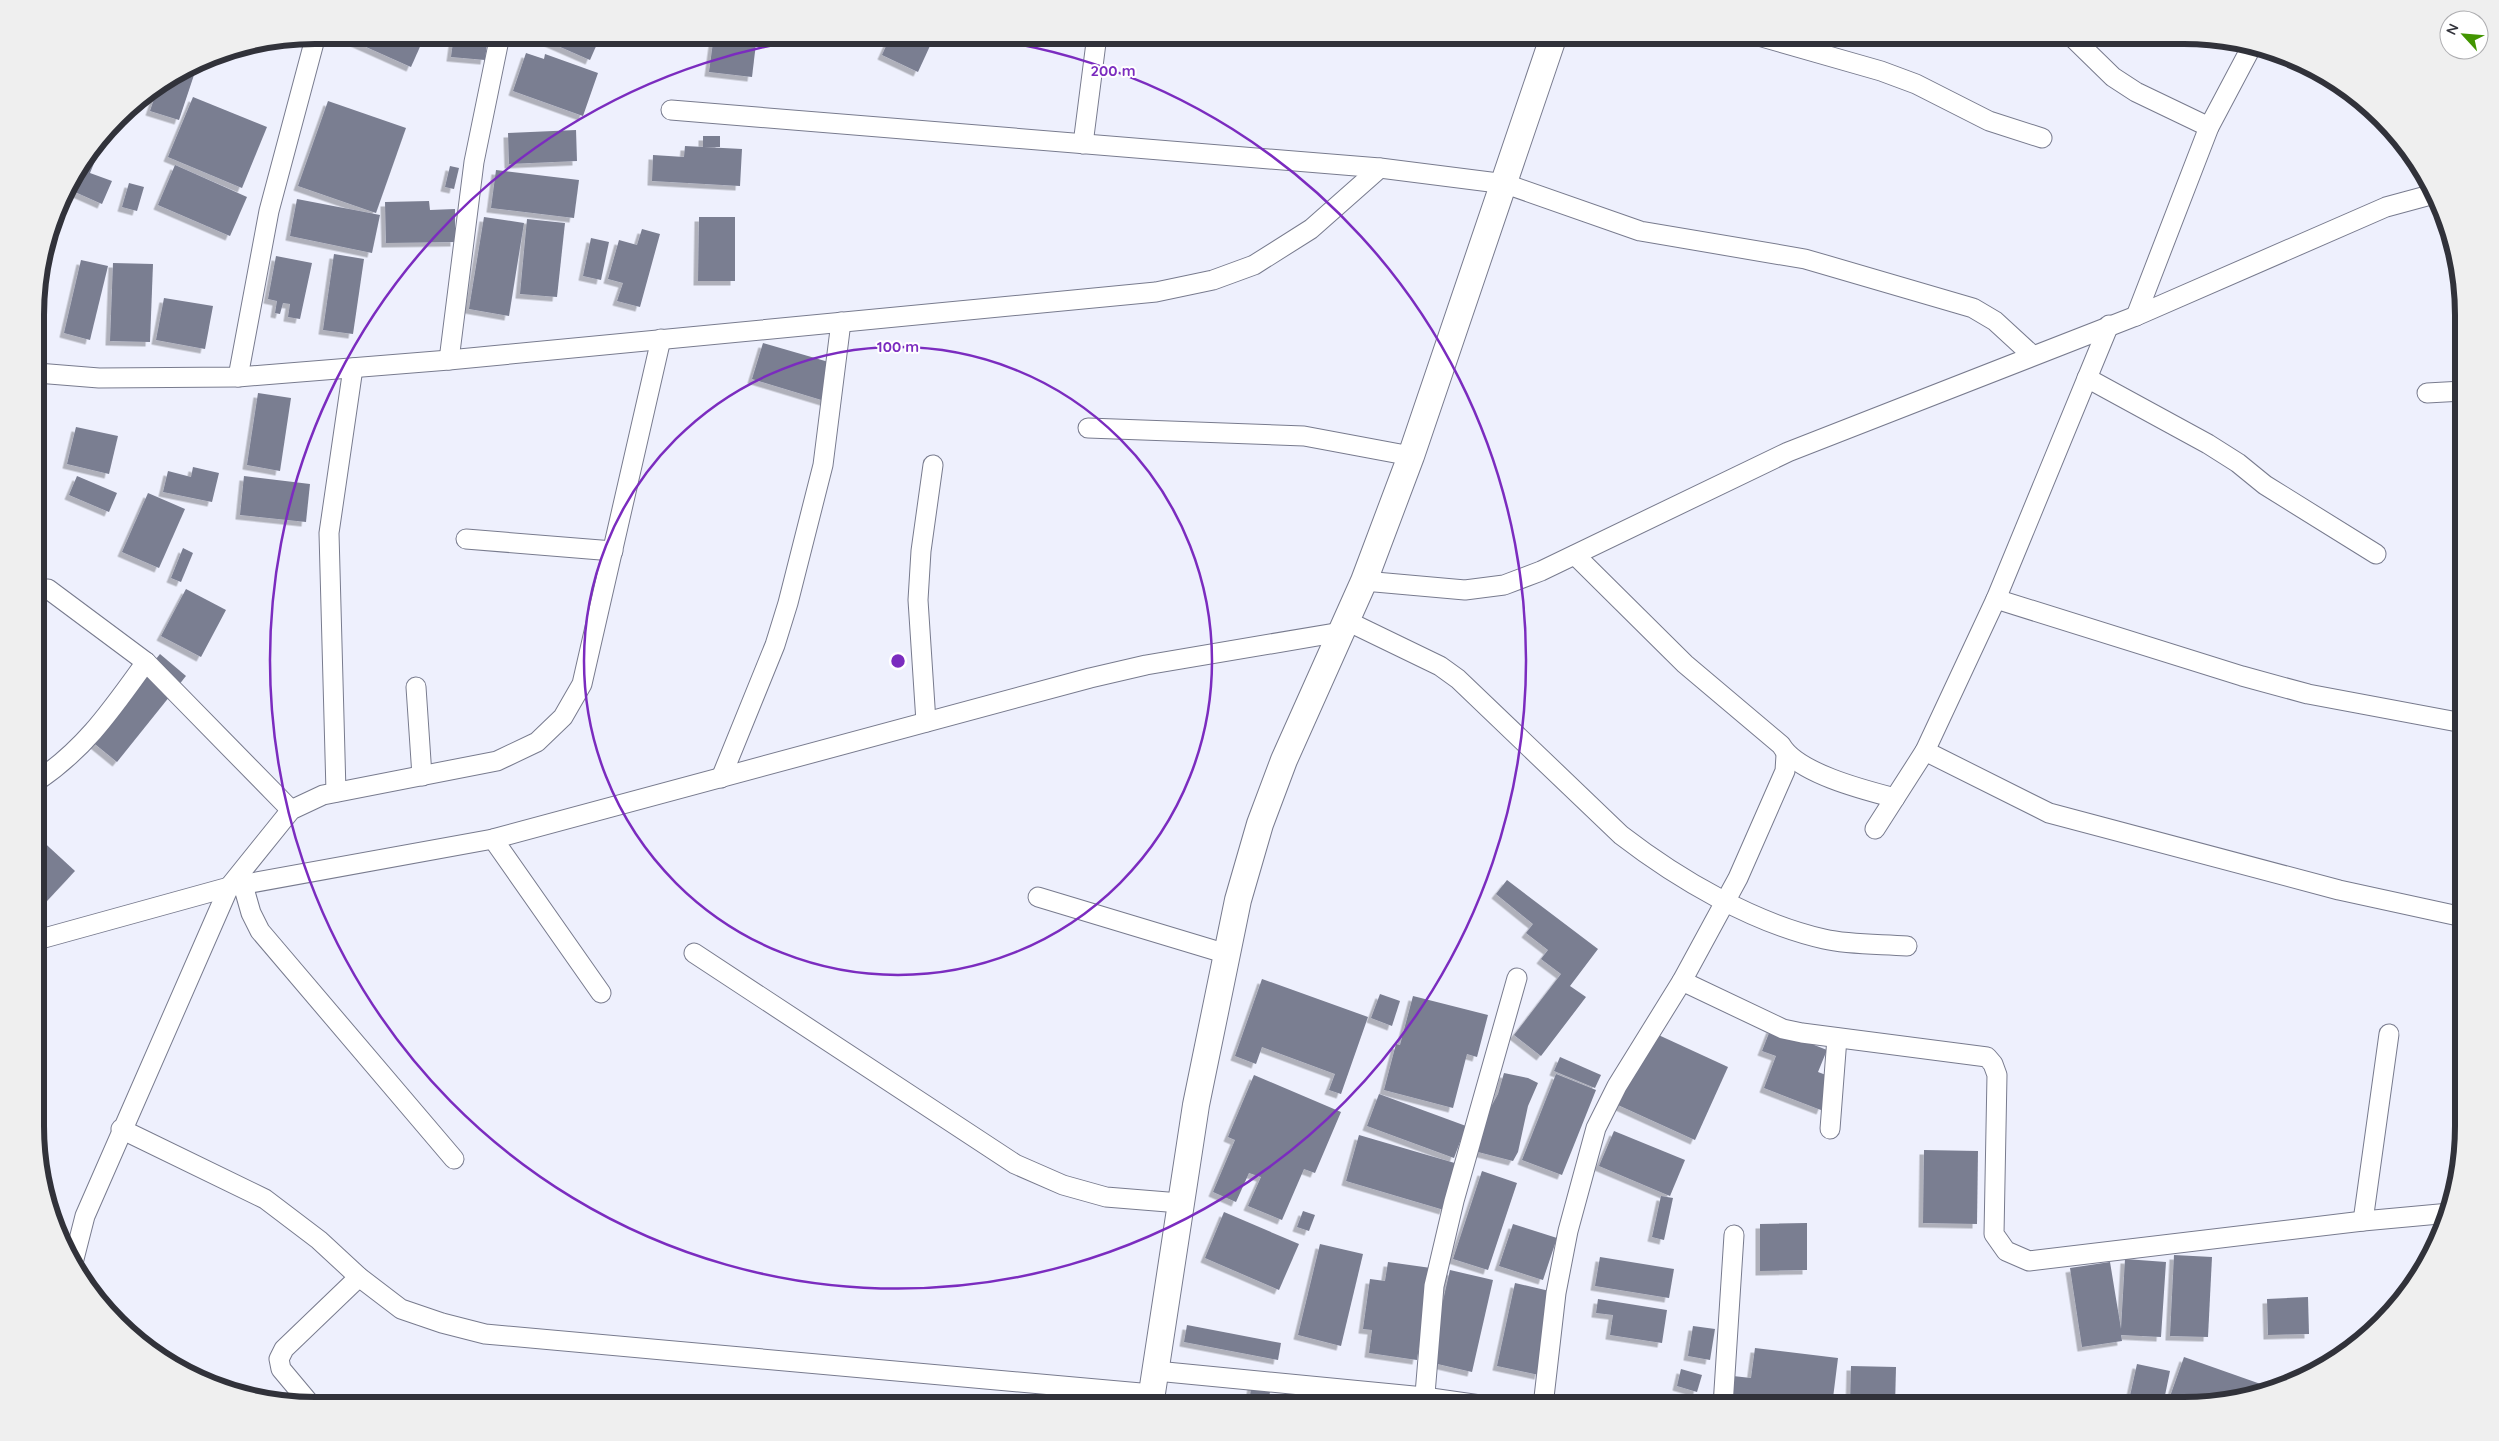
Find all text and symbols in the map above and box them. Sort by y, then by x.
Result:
north arrow [2439,10,2489,60]
text: N [2442,21,2463,38]
text: 200 m [1091,61,1136,80]
text: 100 m [877,337,919,356]
centre of rings [889,652,907,670]

